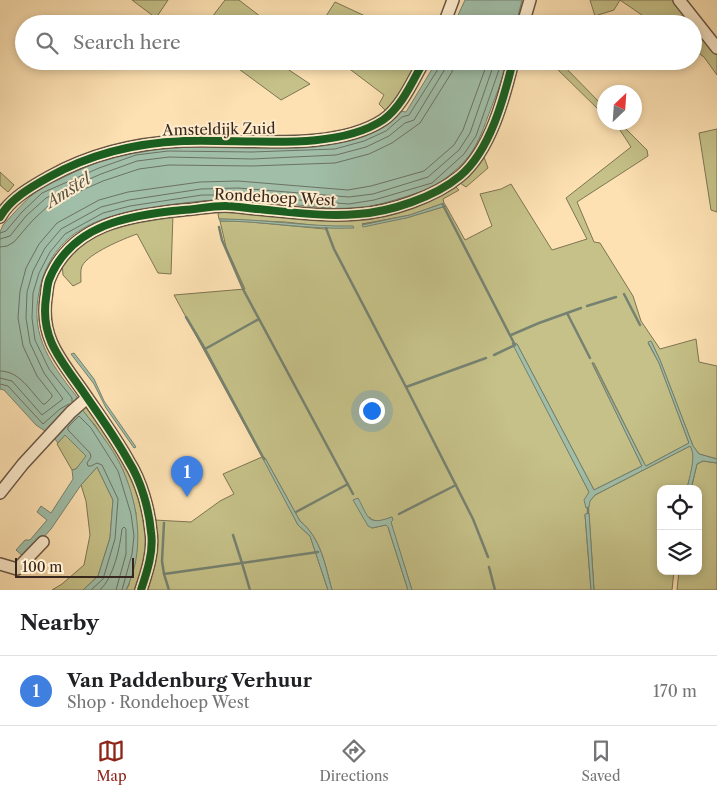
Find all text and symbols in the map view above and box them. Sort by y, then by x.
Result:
search box [15,15,702,70]
icon: search [33,29,61,57]
text: Search here [73,31,181,54]
north arrow [597,85,642,130]
street label: Amsteldijk Zuid [161,119,276,140]
water label: Amstel [39,168,96,213]
street label: Rondehoep West [214,184,337,210]
your location [359,398,385,424]
pin: 1 [171,456,203,497]
map controls [657,485,702,575]
button: locate [657,485,702,530]
button: layers [657,530,702,575]
scale bar [15,555,134,578]
text: 100 m [22,558,62,576]
text: Nearby [20,610,99,635]
text: Van Paddenburg Verhuur [67,669,312,692]
text: 1 [32,681,40,701]
text: 170 m [653,681,697,701]
text: Shop · Rondehoep West [67,692,249,712]
tab: Map [96,737,127,785]
tab: Directions [319,737,389,785]
tab: Saved [582,737,620,785]

